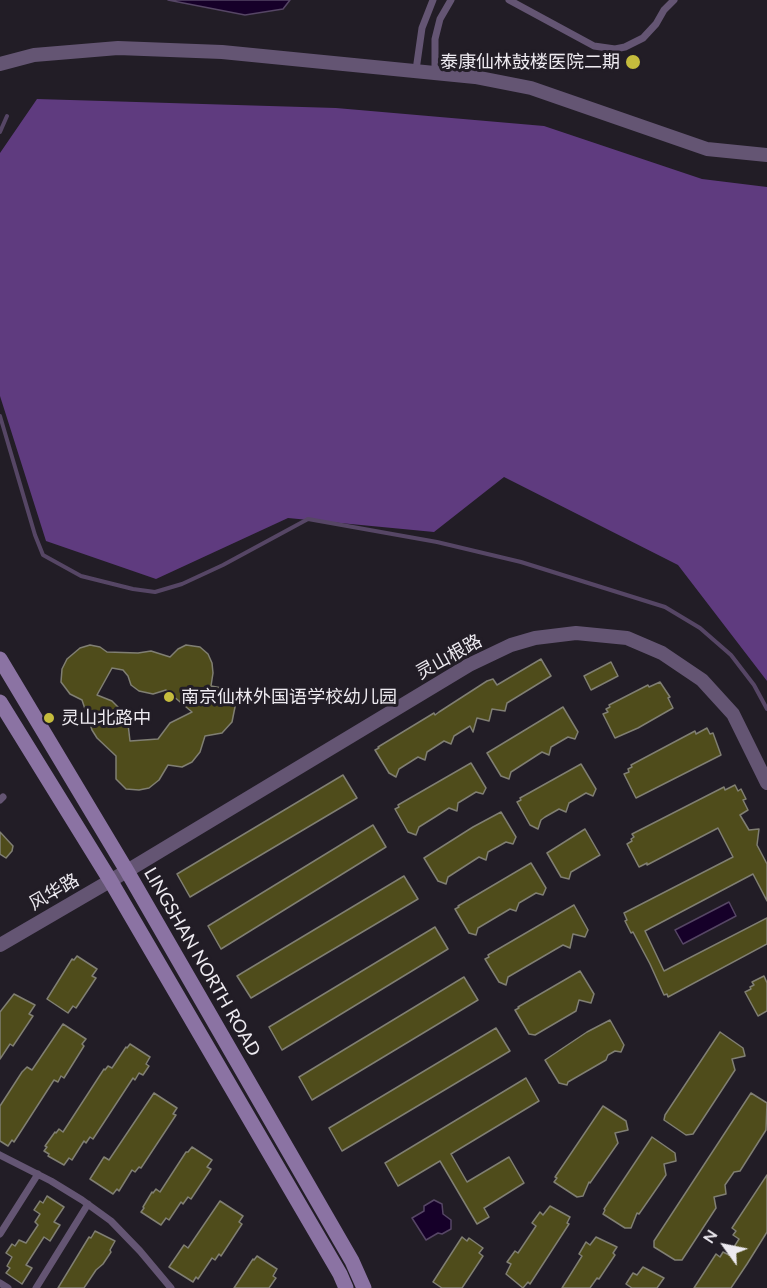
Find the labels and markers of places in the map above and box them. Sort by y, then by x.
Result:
place label: 泰康仙林鼓楼医院二期 [440,51,620,73]
marker: 泰康仙林鼓楼医院二期 [624,53,642,71]
place label: 南京仙林外国语学校幼儿园 [181,686,397,708]
marker: 南京仙林外国语学校幼儿园 [162,690,176,704]
place label: 灵山北路中 [61,707,151,729]
marker: 灵山北路中 [42,711,56,725]

